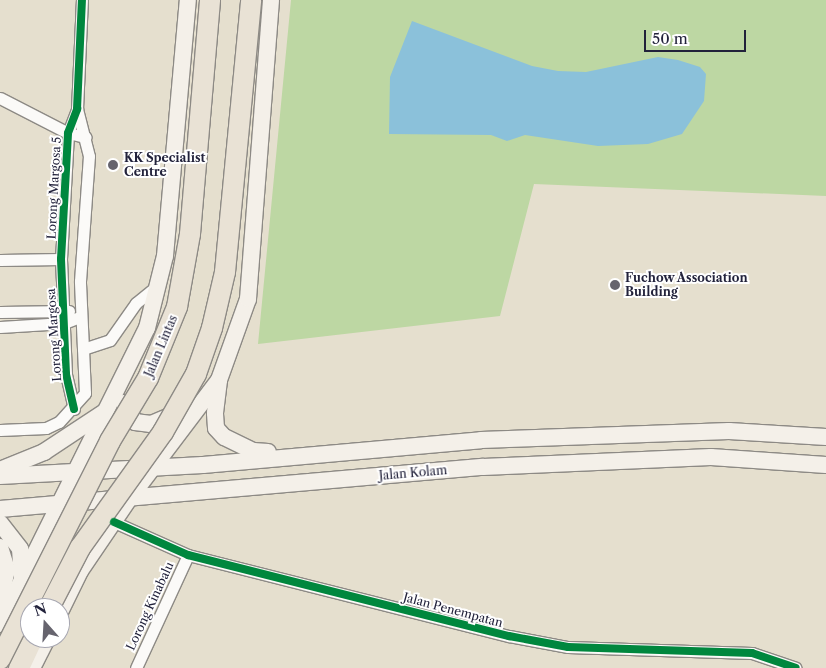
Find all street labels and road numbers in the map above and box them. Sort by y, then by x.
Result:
street label: Lorong Margosa 5 [44,136,64,240]
street label: Lorong Margosa [44,288,64,382]
street label: Jalan Lintas [142,313,180,379]
street label: Jalan Kolam [378,463,448,483]
street label: Lorong Kinabalu [123,560,177,652]
street label: Jalan Penempatan [402,590,504,630]

